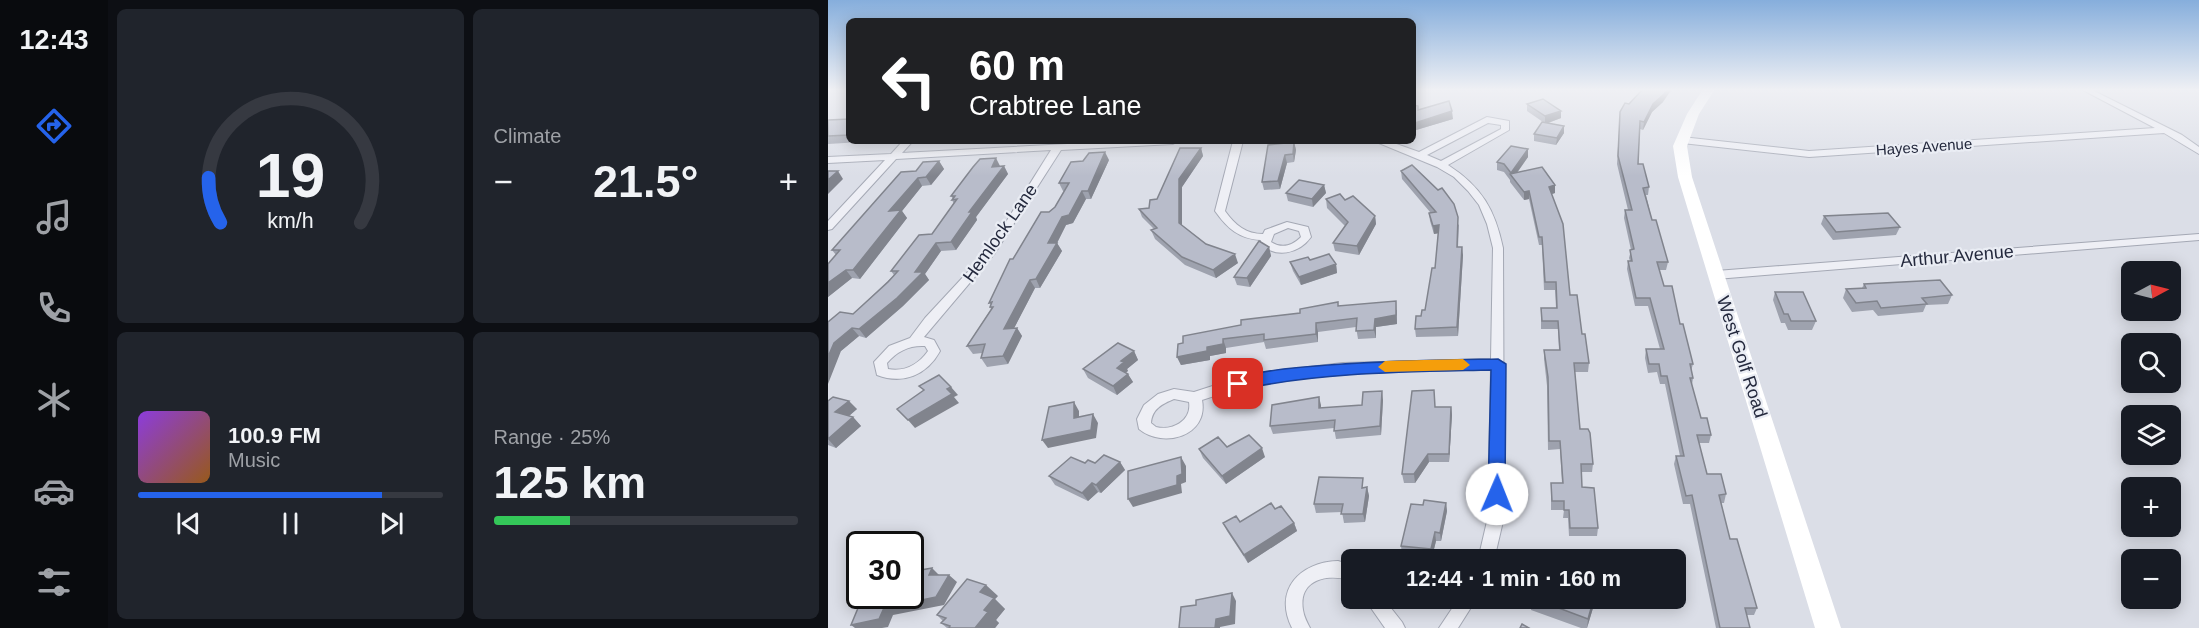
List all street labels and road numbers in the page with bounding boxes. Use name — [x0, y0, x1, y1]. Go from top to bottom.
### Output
street label: Hayes Avenue — [1875, 135, 1973, 158]
street label: Hemlock Lane — [959, 180, 1041, 286]
street label: Arthur Avenue — [1899, 241, 2015, 271]
street label: West Golf Road — [1713, 294, 1771, 420]

